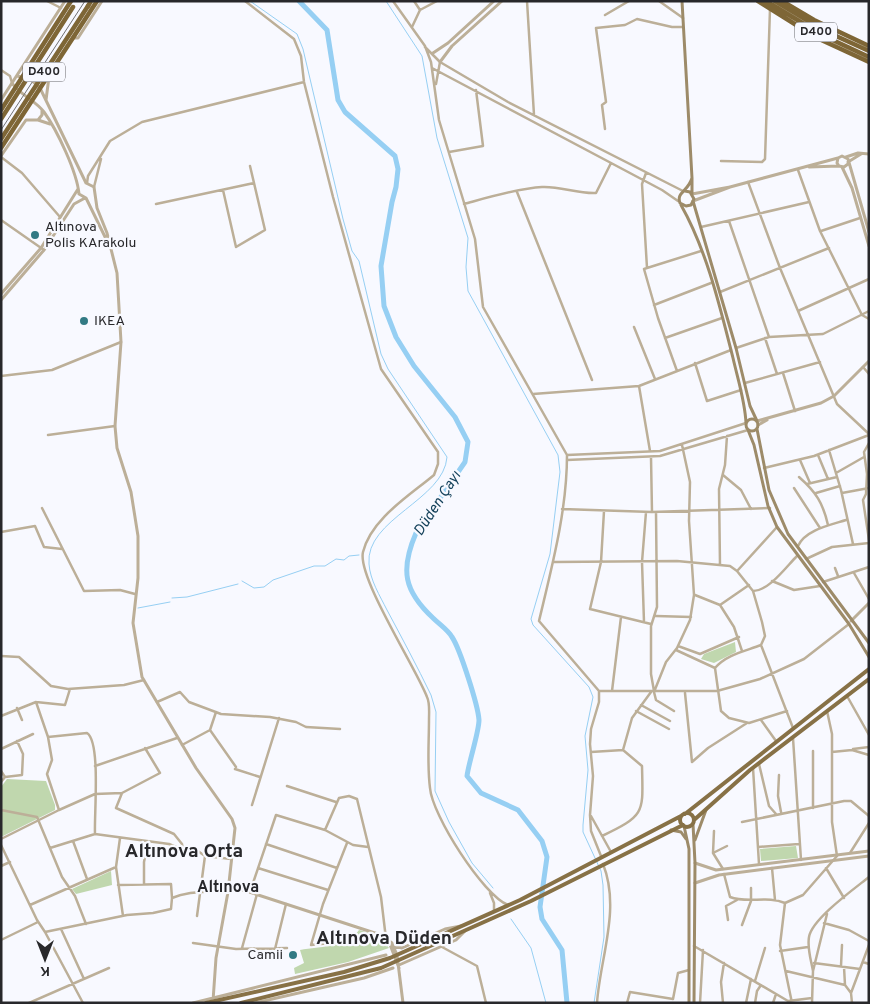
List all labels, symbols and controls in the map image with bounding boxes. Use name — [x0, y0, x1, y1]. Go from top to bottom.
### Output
road number: D400 — [795, 22, 837, 42]
road number: D400 — [23, 62, 65, 82]
place label: Altınova Polis KArakolu — [45, 219, 136, 252]
marker: Altınova Polis KArakolu — [29, 229, 41, 241]
place label: IKEA — [94, 313, 125, 330]
marker: IKEA — [78, 315, 90, 327]
water label: Düden Çayı — [410, 468, 466, 540]
district label: Altınova Orta — [125, 840, 243, 864]
district label: Altınova — [197, 878, 259, 898]
district label: Altınova Düden — [316, 927, 452, 951]
north arrow — [20, 934, 70, 984]
place label: Camii — [247, 947, 283, 964]
marker: Camii — [287, 949, 299, 961]
text: K — [40, 962, 50, 979]

